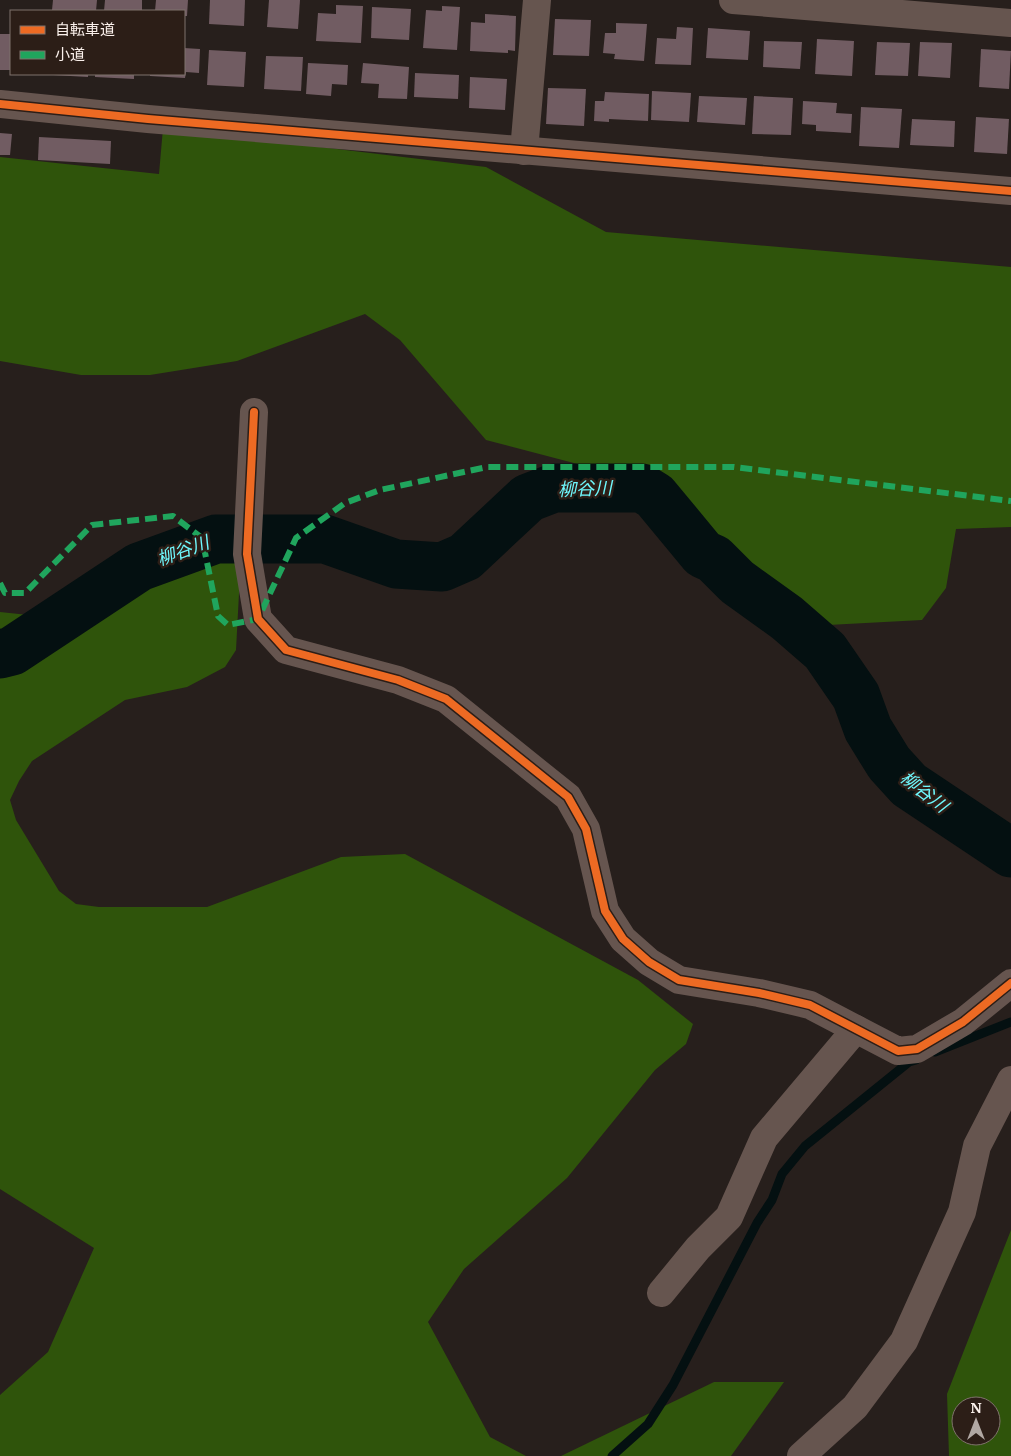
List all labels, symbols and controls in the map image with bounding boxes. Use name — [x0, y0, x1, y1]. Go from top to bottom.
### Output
legend — [10, 10, 185, 75]
text: 自転車道 — [55, 20, 115, 39]
text: 小道 — [55, 45, 85, 64]
water label: 柳谷川 — [558, 476, 614, 501]
water label: 柳谷川 — [154, 530, 214, 571]
water label: 柳谷川 — [896, 766, 954, 819]
north arrow — [951, 1396, 1001, 1446]
text: N — [970, 1399, 982, 1417]

